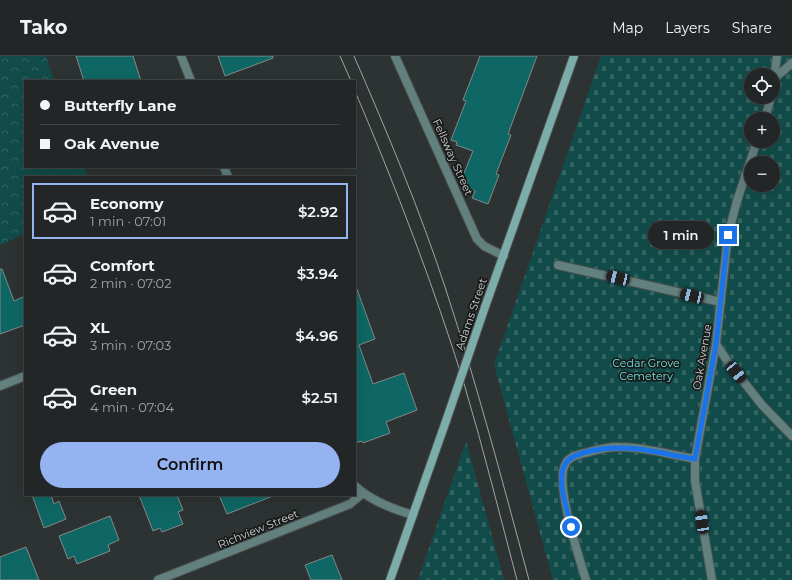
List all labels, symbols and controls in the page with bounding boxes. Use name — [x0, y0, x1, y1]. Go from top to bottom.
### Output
text: Tako — [20, 16, 67, 39]
text: Map — [612, 19, 643, 37]
text: Layers — [665, 19, 710, 37]
text: Share — [732, 19, 772, 37]
map controls — [744, 68, 780, 192]
button: locate — [744, 68, 780, 104]
text: Butterfly Lane — [64, 96, 176, 115]
button: + — [744, 112, 780, 148]
street label: Fellsway Street — [430, 117, 476, 198]
text: Oak Avenue — [64, 134, 159, 153]
button: − — [744, 156, 780, 192]
icon: car — [42, 193, 78, 229]
text: Economy — [90, 194, 163, 213]
text: $2.92 — [298, 202, 338, 221]
text: 1 min · 07:01 — [90, 213, 166, 229]
callout: 1 min — [648, 221, 714, 249]
route end — [719, 226, 737, 244]
text: 1 min — [664, 227, 698, 243]
icon: car — [42, 255, 78, 291]
text: Comfort — [90, 256, 155, 275]
text: $3.94 — [297, 264, 338, 283]
car — [605, 269, 631, 287]
text: 2 min · 07:02 — [90, 275, 172, 291]
street label: Adams Street — [452, 276, 490, 352]
car — [679, 287, 705, 305]
icon: car — [42, 317, 78, 353]
text: XL — [90, 318, 109, 337]
street label: Oak Avenue — [689, 323, 715, 391]
text: $4.96 — [295, 326, 338, 345]
text: 3 min · 07:03 — [90, 337, 171, 353]
park label: Cedar Grove Cemetery — [612, 356, 680, 383]
car — [724, 359, 748, 385]
icon: car — [42, 379, 78, 415]
text: Green — [90, 380, 137, 399]
text: $2.51 — [302, 388, 338, 407]
text: 4 min · 07:04 — [90, 399, 174, 415]
button: Confirm — [40, 442, 340, 488]
street label: Richview Street — [216, 506, 301, 552]
car — [694, 509, 710, 535]
route start — [562, 518, 580, 536]

